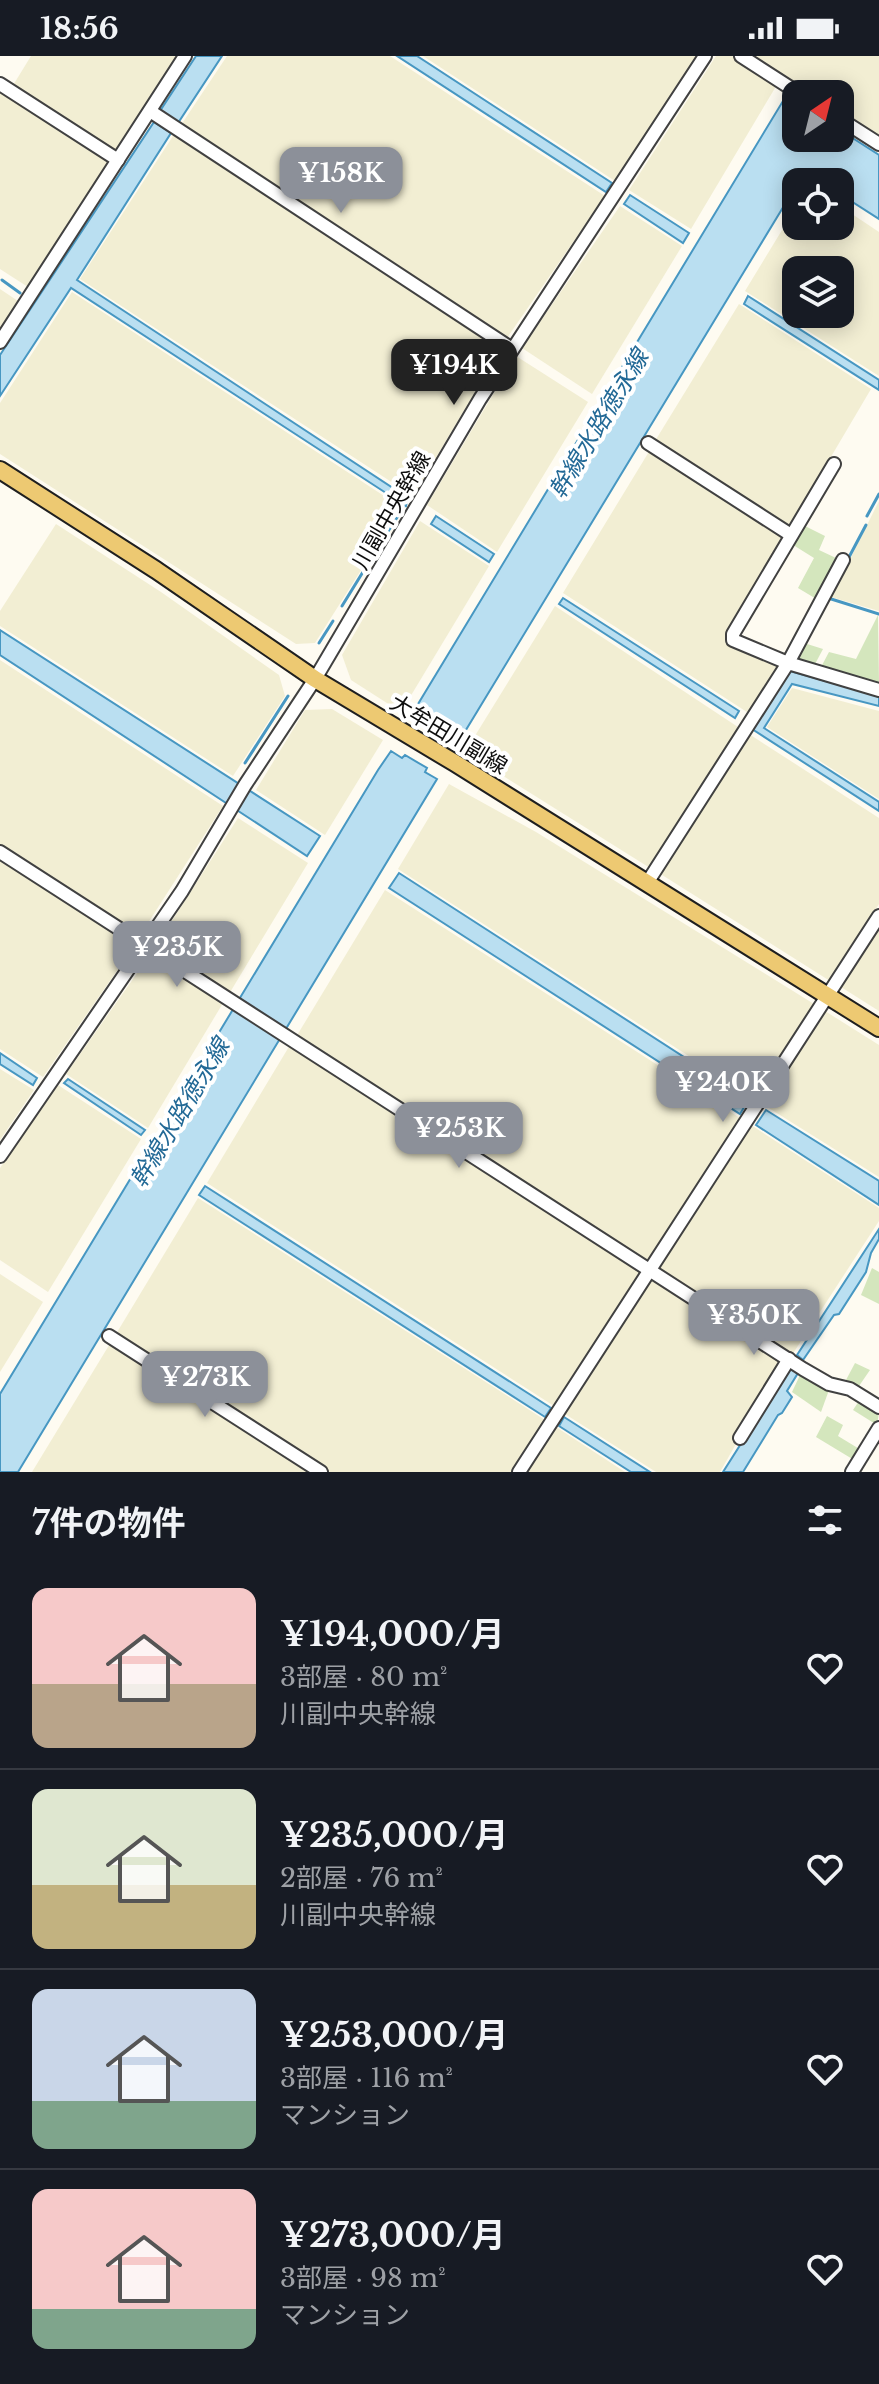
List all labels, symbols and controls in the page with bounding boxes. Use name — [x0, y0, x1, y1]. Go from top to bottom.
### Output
text: 18:56 — [40, 10, 119, 47]
north arrow — [782, 80, 854, 152]
map controls — [782, 80, 854, 328]
pin: ¥158K — [285, 147, 397, 215]
text: ¥158K — [298, 157, 384, 189]
button: locate — [782, 168, 854, 240]
button: layers — [782, 256, 854, 328]
pin: ¥194K — [398, 339, 510, 407]
water label: 幹線水路徳永線 — [543, 342, 656, 503]
text: ¥194K — [409, 349, 499, 381]
street label: 川副中央幹線 — [347, 446, 436, 574]
street label: 大牟田川副線 — [385, 689, 512, 780]
pin: ¥235K — [121, 921, 233, 989]
text: ¥235K — [131, 931, 223, 963]
water label: 幹線水路徳永線 — [124, 1031, 237, 1192]
pin: ¥240K — [667, 1056, 779, 1124]
text: ¥240K — [674, 1066, 772, 1098]
pin: ¥253K — [403, 1102, 515, 1170]
text: ¥253K — [413, 1112, 505, 1144]
pin: ¥350K — [698, 1289, 810, 1357]
text: ¥350K — [706, 1299, 802, 1331]
pin: ¥273K — [149, 1351, 261, 1419]
text: ¥273K — [160, 1361, 250, 1393]
icon: filters — [803, 1498, 847, 1542]
text: 7件の物件 — [32, 1502, 186, 1544]
text: ¥194,000/月 — [280, 1613, 505, 1655]
icon: home — [96, 1620, 192, 1716]
icon: heart — [803, 1646, 847, 1690]
text: 3部屋 · 80 m² — [280, 1661, 447, 1693]
text: 川副中央幹線 — [280, 1698, 436, 1730]
text: ¥235,000/月 — [280, 1814, 508, 1856]
icon: home — [96, 1821, 192, 1917]
icon: heart — [803, 1847, 847, 1891]
text: 2部屋 · 76 m² — [280, 1862, 443, 1894]
text: 川副中央幹線 — [280, 1899, 436, 1931]
text: ¥253,000/月 — [280, 2014, 508, 2056]
icon: home — [96, 2021, 192, 2117]
icon: heart — [803, 2047, 847, 2091]
text: 3部屋 · 116 m² — [280, 2062, 453, 2094]
text: マンション — [280, 2099, 410, 2131]
text: ¥273,000/月 — [280, 2214, 506, 2256]
icon: home — [96, 2221, 192, 2317]
icon: heart — [803, 2247, 847, 2291]
text: 3部屋 · 98 m² — [280, 2262, 446, 2294]
text: マンション — [280, 2299, 410, 2331]

